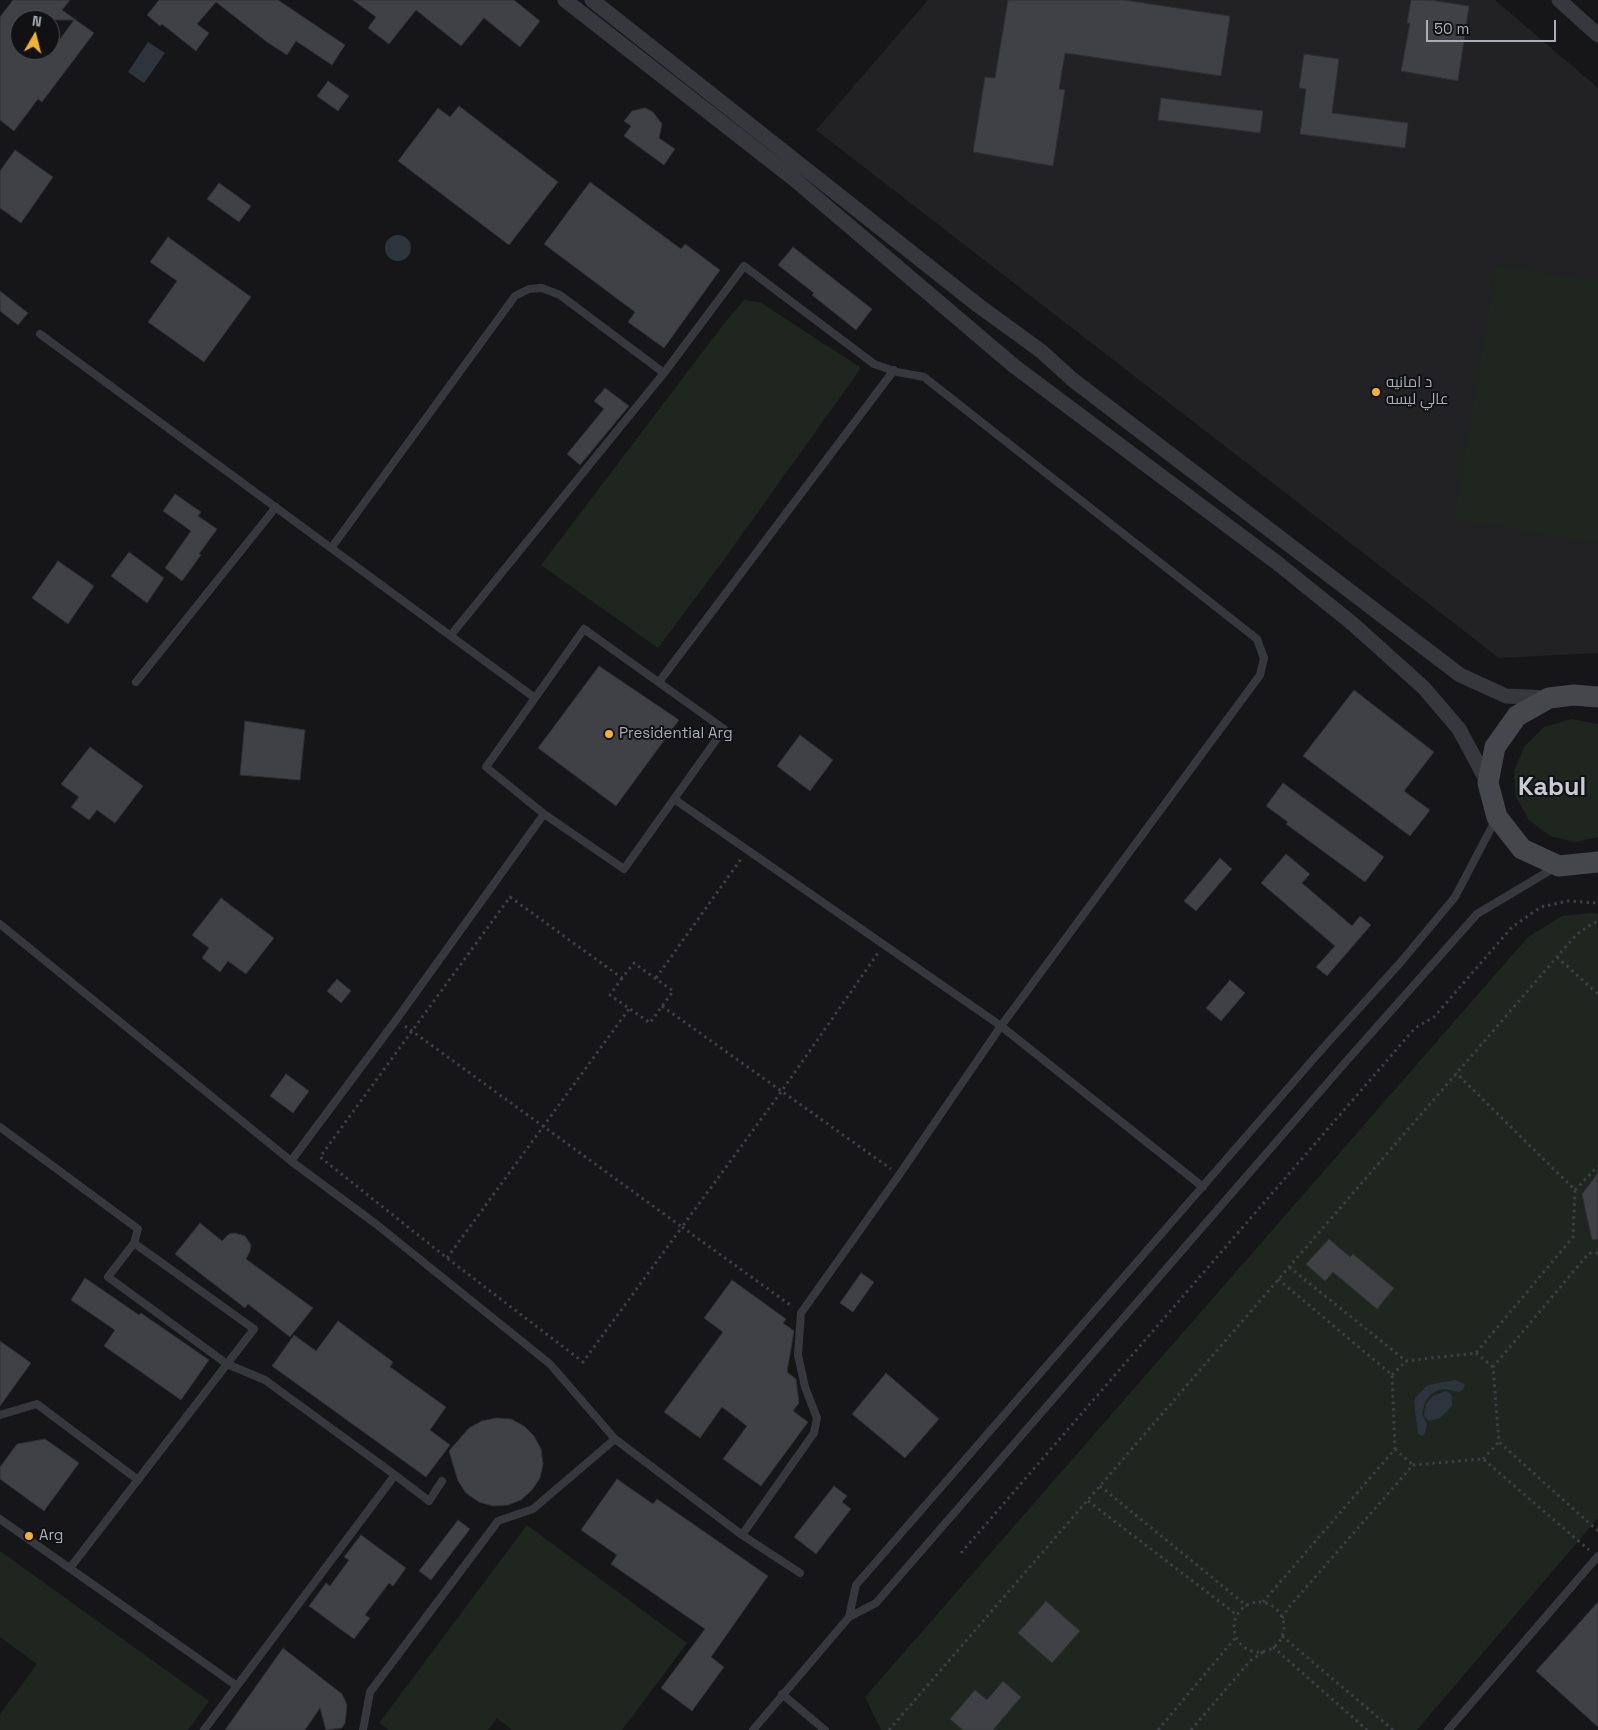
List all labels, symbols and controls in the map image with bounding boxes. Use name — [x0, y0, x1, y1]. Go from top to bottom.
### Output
north arrow — [10, 10, 60, 60]
scale bar — [1428, 10, 1558, 42]
text: N — [31, 12, 43, 31]
text: 50 m — [1434, 19, 1469, 38]
place label: د امانیه عالي لیسه — [1386, 374, 1449, 409]
marker: د امانیه عالي لیسه — [1370, 386, 1382, 398]
place label: Presidential Arg — [619, 725, 733, 743]
marker: Presidential Arg — [603, 728, 615, 740]
district label: Kabul — [1518, 773, 1586, 803]
place label: Arg — [39, 1527, 63, 1545]
marker: Arg — [23, 1530, 35, 1542]

